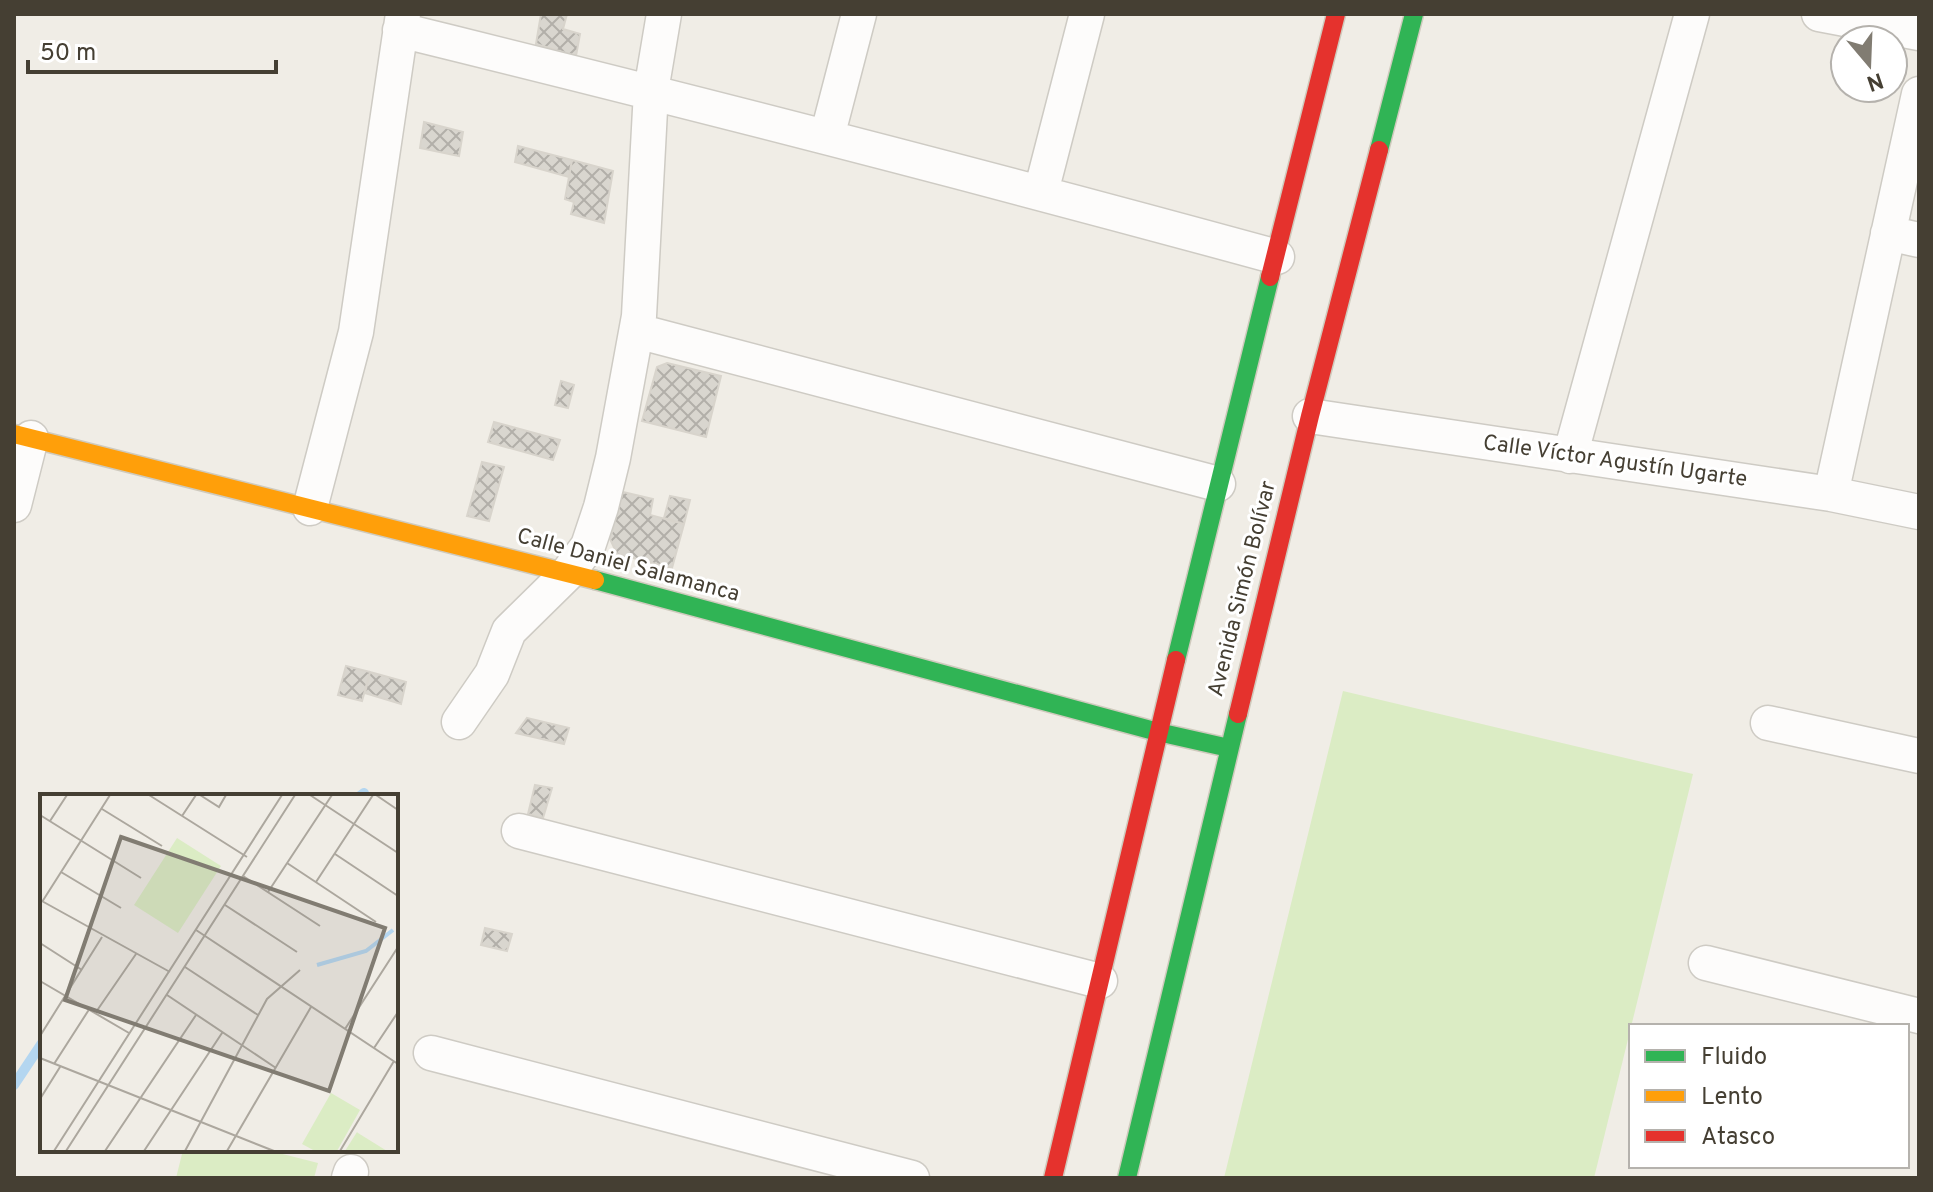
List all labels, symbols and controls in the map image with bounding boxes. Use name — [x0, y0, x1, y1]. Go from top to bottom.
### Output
scale bar — [28, 24, 276, 74]
north arrow — [1829, 24, 1909, 104]
text: 50 m — [40, 39, 96, 69]
text: N — [1863, 65, 1887, 96]
street label: Calle Víctor Agustín Ugarte — [1481, 430, 1749, 494]
street label: Avenida Simón Bolívar — [1203, 478, 1283, 700]
street label: Calle Daniel Salamanca — [514, 523, 742, 609]
inset map — [40, 794, 398, 1152]
legend — [1629, 1024, 1909, 1168]
text: Fluido — [1701, 1043, 1767, 1073]
text: Lento — [1701, 1083, 1763, 1113]
text: Atasco — [1701, 1123, 1775, 1153]

